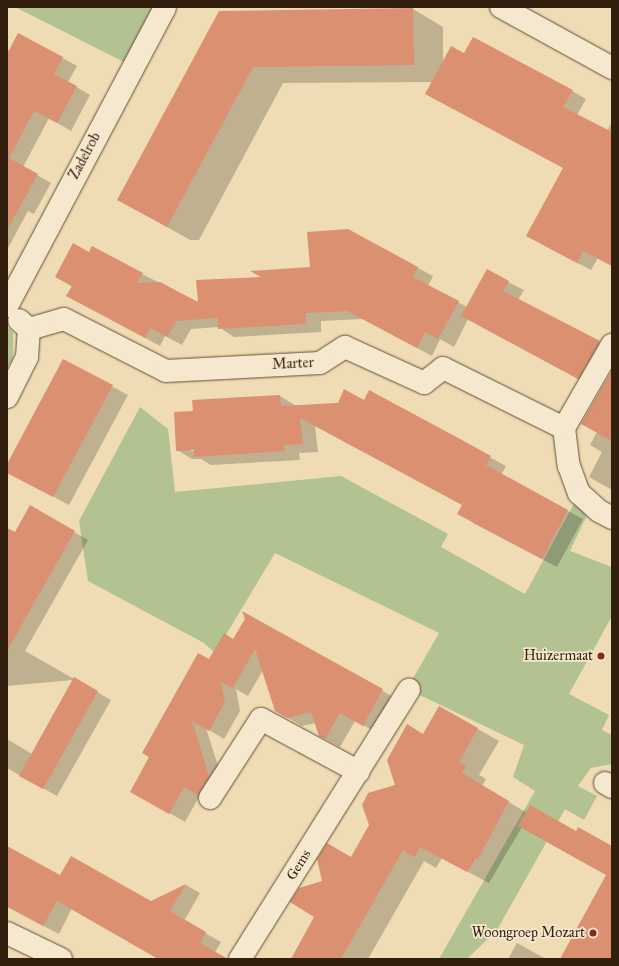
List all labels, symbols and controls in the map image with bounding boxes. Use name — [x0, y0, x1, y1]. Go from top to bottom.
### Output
street label: Zadelrob — [66, 130, 104, 182]
street label: Marter — [272, 355, 314, 373]
place label: Huizermaat — [524, 648, 593, 664]
marker: Huizermaat — [596, 651, 606, 661]
street label: Gems — [283, 847, 315, 883]
place label: Woongroep Mozart — [472, 925, 585, 941]
marker: Woongroep Mozart — [588, 928, 598, 938]

